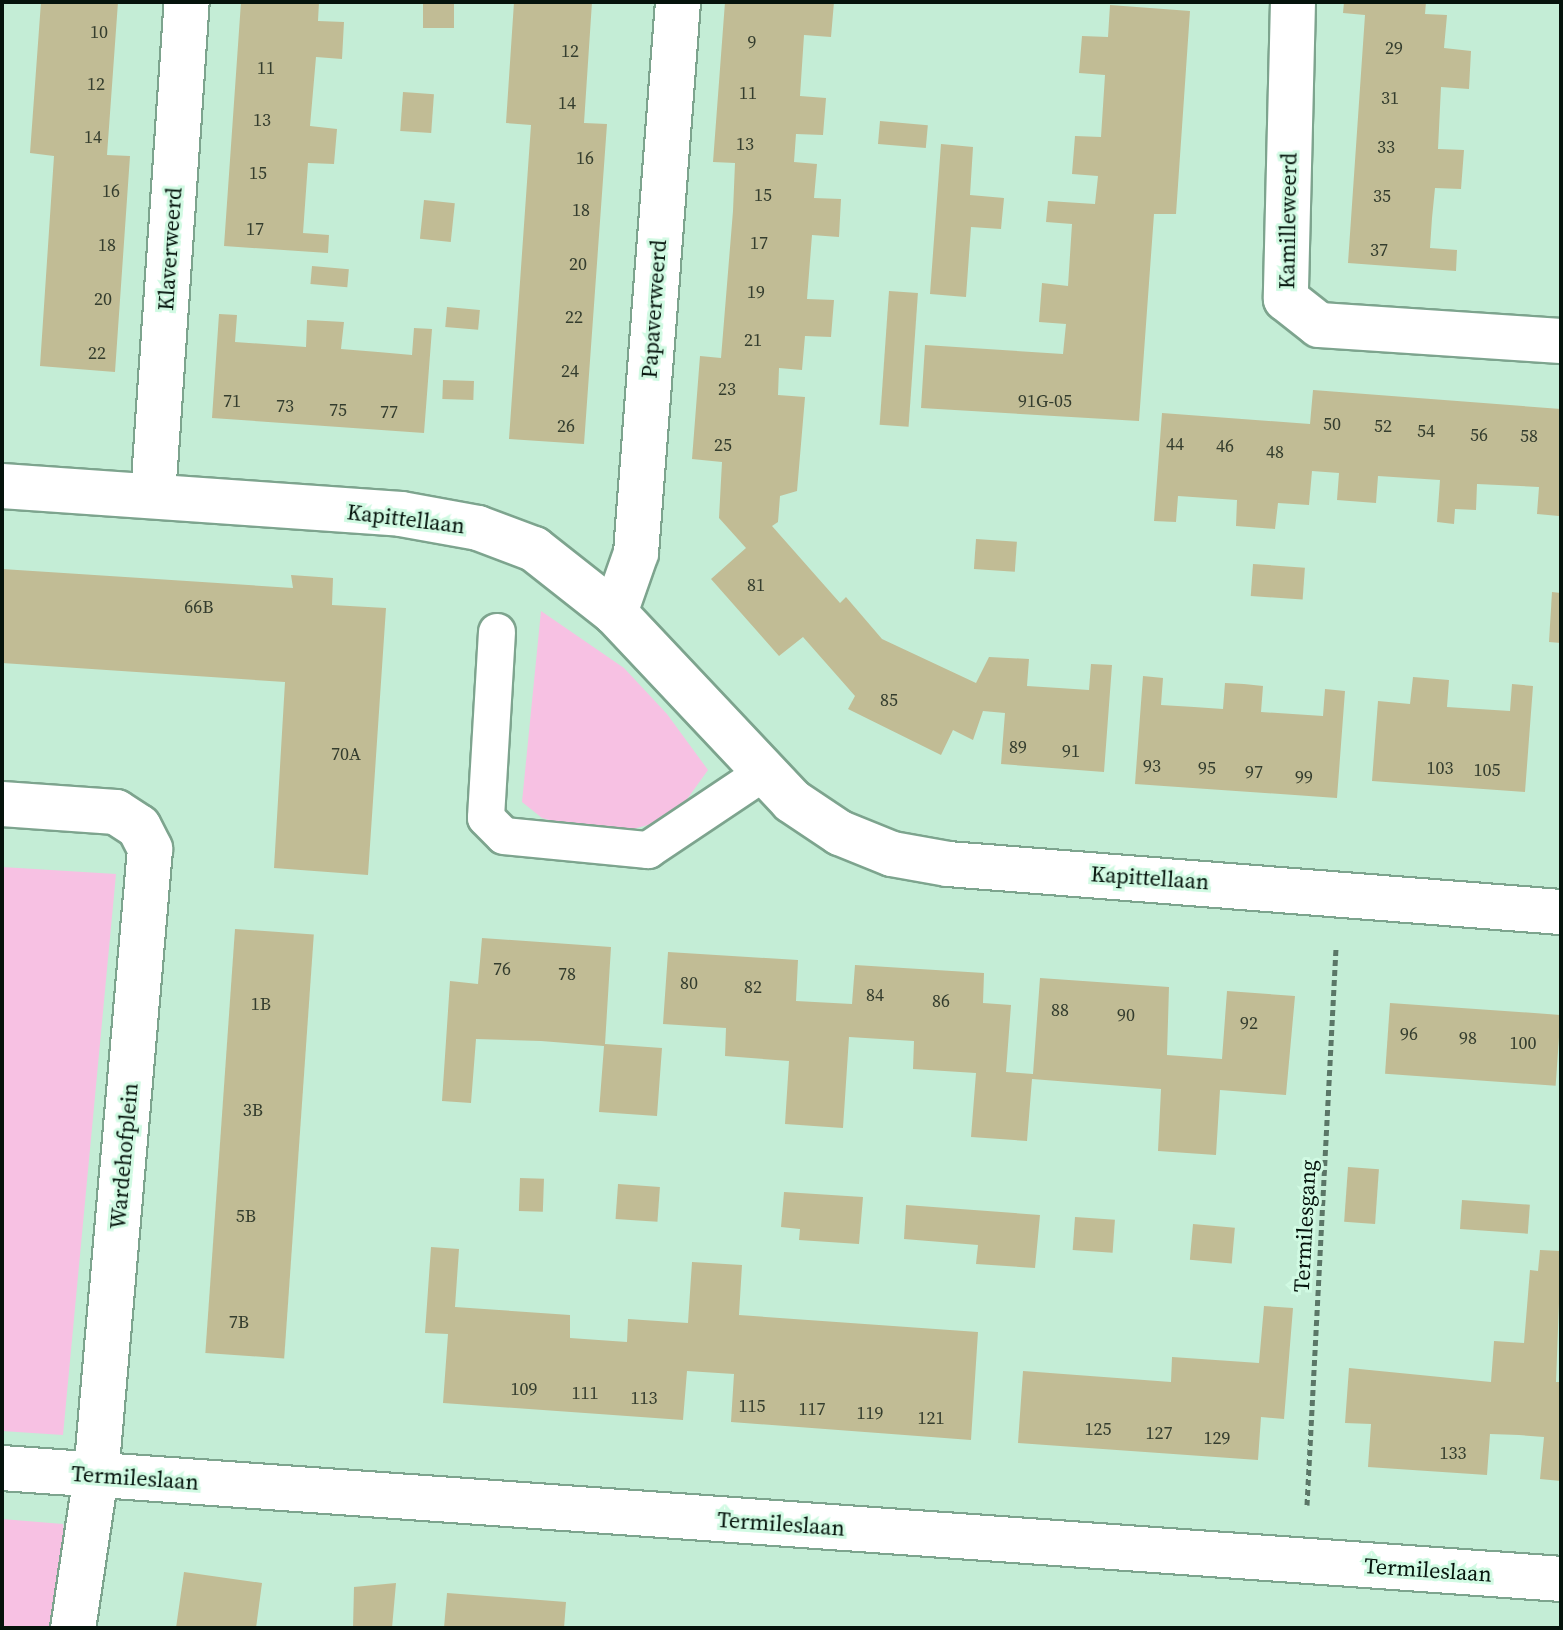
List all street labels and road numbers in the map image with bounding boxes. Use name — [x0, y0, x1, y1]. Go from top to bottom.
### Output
street label: Kamilleweerd — [1274, 153, 1302, 289]
street label: Klaverweerd — [153, 186, 187, 312]
street label: Papaverweerd — [636, 239, 672, 379]
street label: Kapittellaan — [346, 499, 466, 539]
street label: Kapittellaan — [1090, 861, 1210, 895]
street label: Wardehofplein — [104, 1082, 144, 1230]
street label: Termilesgang — [1288, 1159, 1322, 1293]
street label: Termileslaan — [70, 1460, 200, 1496]
street label: Termileslaan — [716, 1506, 846, 1542]
street label: Termileslaan — [1363, 1552, 1493, 1588]

